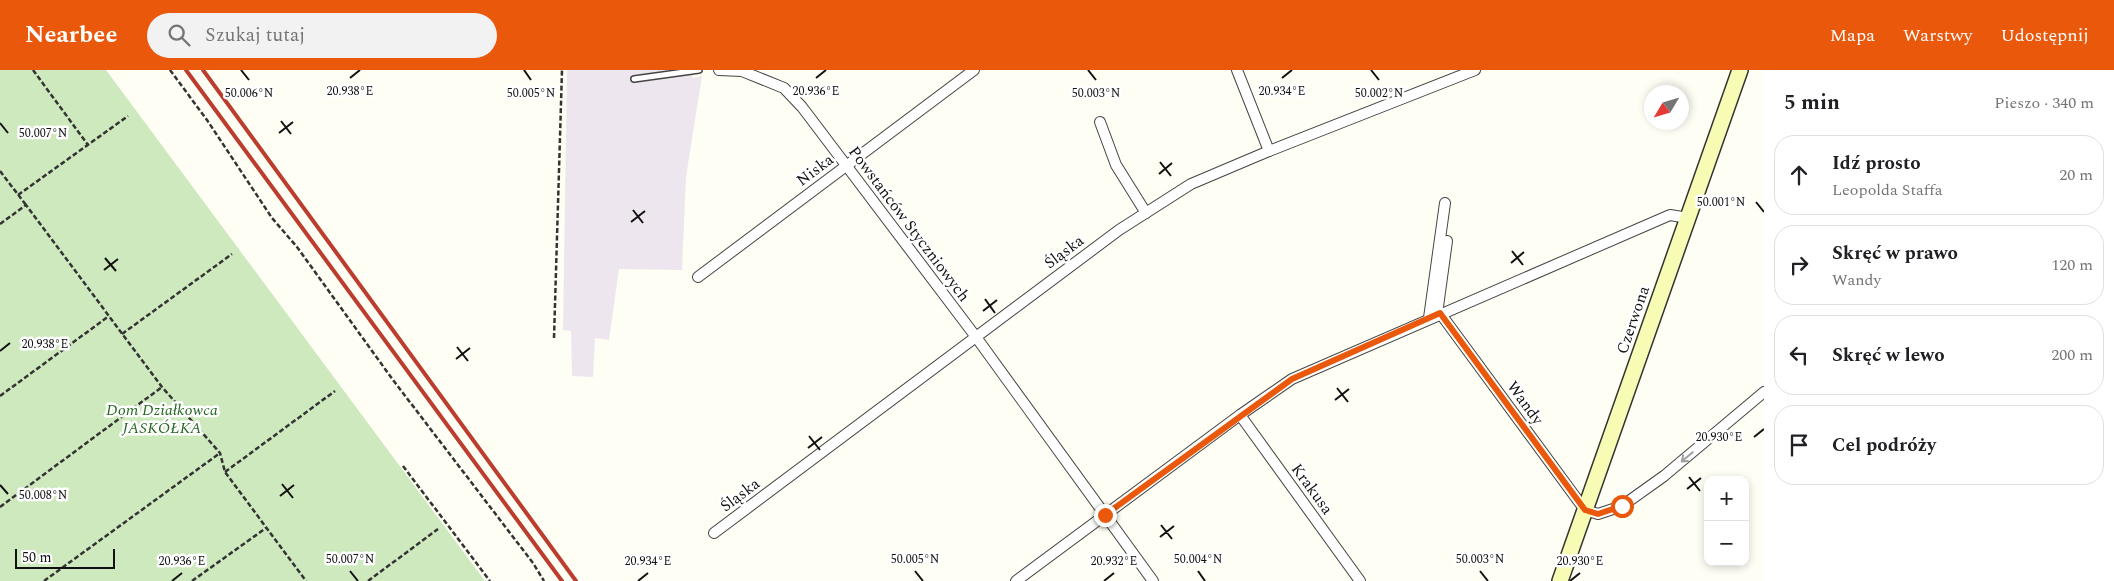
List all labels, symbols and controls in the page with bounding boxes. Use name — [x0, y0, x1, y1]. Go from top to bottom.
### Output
search box — [147, 13, 497, 58]
text: Nearbee — [25, 17, 117, 53]
icon: search — [165, 21, 193, 49]
text: Szukaj tutaj — [205, 21, 305, 50]
text: Mapa — [1830, 22, 1875, 49]
text: Warstwy — [1903, 22, 1972, 49]
text: Udostępnij — [2000, 22, 2089, 49]
text: 20.938°E — [327, 82, 373, 101]
text: 20.936°E — [793, 82, 839, 101]
text: 20.934°E — [1259, 82, 1305, 101]
text: 50.006°N — [225, 84, 273, 103]
text: 50.005°N — [507, 84, 555, 103]
text: 50.003°N — [1072, 84, 1120, 103]
text: 50.002°N — [1355, 84, 1403, 103]
north arrow — [1644, 85, 1689, 130]
text: 5 min — [1784, 87, 1840, 119]
text: Pieszo · 340 m — [1994, 91, 2094, 115]
text: 50.007°N — [19, 124, 67, 143]
street label: Powstańców Styczniowych — [842, 141, 976, 307]
street label: Niska — [791, 148, 839, 192]
text: Idź prosto — [1832, 149, 1921, 178]
icon: ahead — [1785, 161, 1813, 189]
text: 20 m — [2059, 163, 2093, 187]
text: Leopolda Staffa — [1832, 178, 1943, 202]
text: 50.001°N — [1697, 193, 1745, 212]
street label: Śląska — [1039, 229, 1089, 275]
text: Skręć w prawo — [1832, 239, 1958, 268]
icon: right — [1785, 251, 1813, 279]
text: 120 m — [2051, 253, 2093, 277]
text: Wandy — [1832, 268, 1881, 292]
street label: Czerwona — [1610, 283, 1656, 357]
text: 20.938°E — [22, 335, 68, 354]
icon: left — [1785, 341, 1813, 369]
text: Skręć w lewo — [1832, 341, 1945, 370]
text: 200 m — [2051, 343, 2093, 367]
street label: Wandy — [1501, 376, 1550, 431]
park label: Dom Działkowca JASKÓŁKA — [106, 398, 218, 440]
text: 20.930°E — [1696, 428, 1742, 447]
icon: arrive — [1785, 431, 1813, 459]
text: Cel podróży — [1832, 431, 1936, 460]
one-way arrow — [1680, 452, 1693, 463]
street label: Krakusa — [1285, 458, 1339, 520]
street label: Śląska — [715, 472, 765, 518]
map controls — [1704, 476, 1749, 566]
button: + — [1704, 476, 1749, 521]
text: 50.008°N — [19, 486, 67, 505]
route start — [1611, 495, 1634, 518]
route end — [1094, 504, 1117, 527]
button: − — [1704, 521, 1749, 566]
scale bar — [15, 546, 115, 569]
text: 50 m — [22, 547, 52, 568]
text: 50.007°N — [326, 550, 374, 569]
text: 50.005°N — [891, 550, 939, 569]
text: 50.004°N — [1174, 550, 1222, 569]
text: 50.003°N — [1456, 550, 1504, 569]
text: 20.936°E — [159, 552, 205, 571]
text: 20.934°E — [625, 552, 671, 571]
text: 20.932°E — [1091, 552, 1137, 571]
text: 20.930°E — [1557, 552, 1603, 571]

